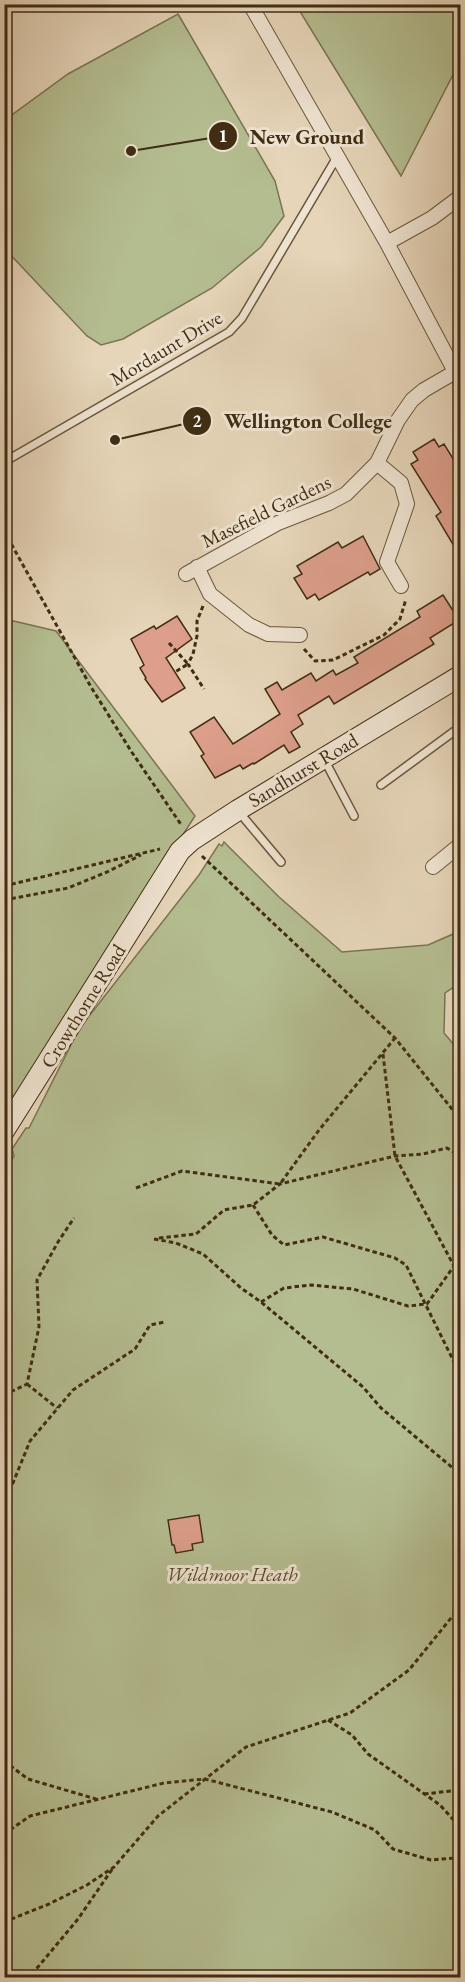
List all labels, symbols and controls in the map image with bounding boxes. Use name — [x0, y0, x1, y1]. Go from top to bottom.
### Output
callout: New Ground — [208, 117, 376, 156]
text: New Ground — [250, 123, 365, 150]
text: 1 — [218, 124, 228, 147]
street label: Mordaunt Drive — [105, 304, 227, 392]
callout: Wellington College — [182, 401, 404, 440]
text: Wellington College — [224, 407, 392, 434]
text: 2 — [192, 409, 202, 432]
street label: Masefield Gardens — [197, 468, 335, 554]
street label: Sandhurst Road — [243, 726, 364, 813]
street label: Crowthorne Road — [34, 938, 132, 1073]
park label: Wildmoor Heath — [166, 1561, 298, 1587]

